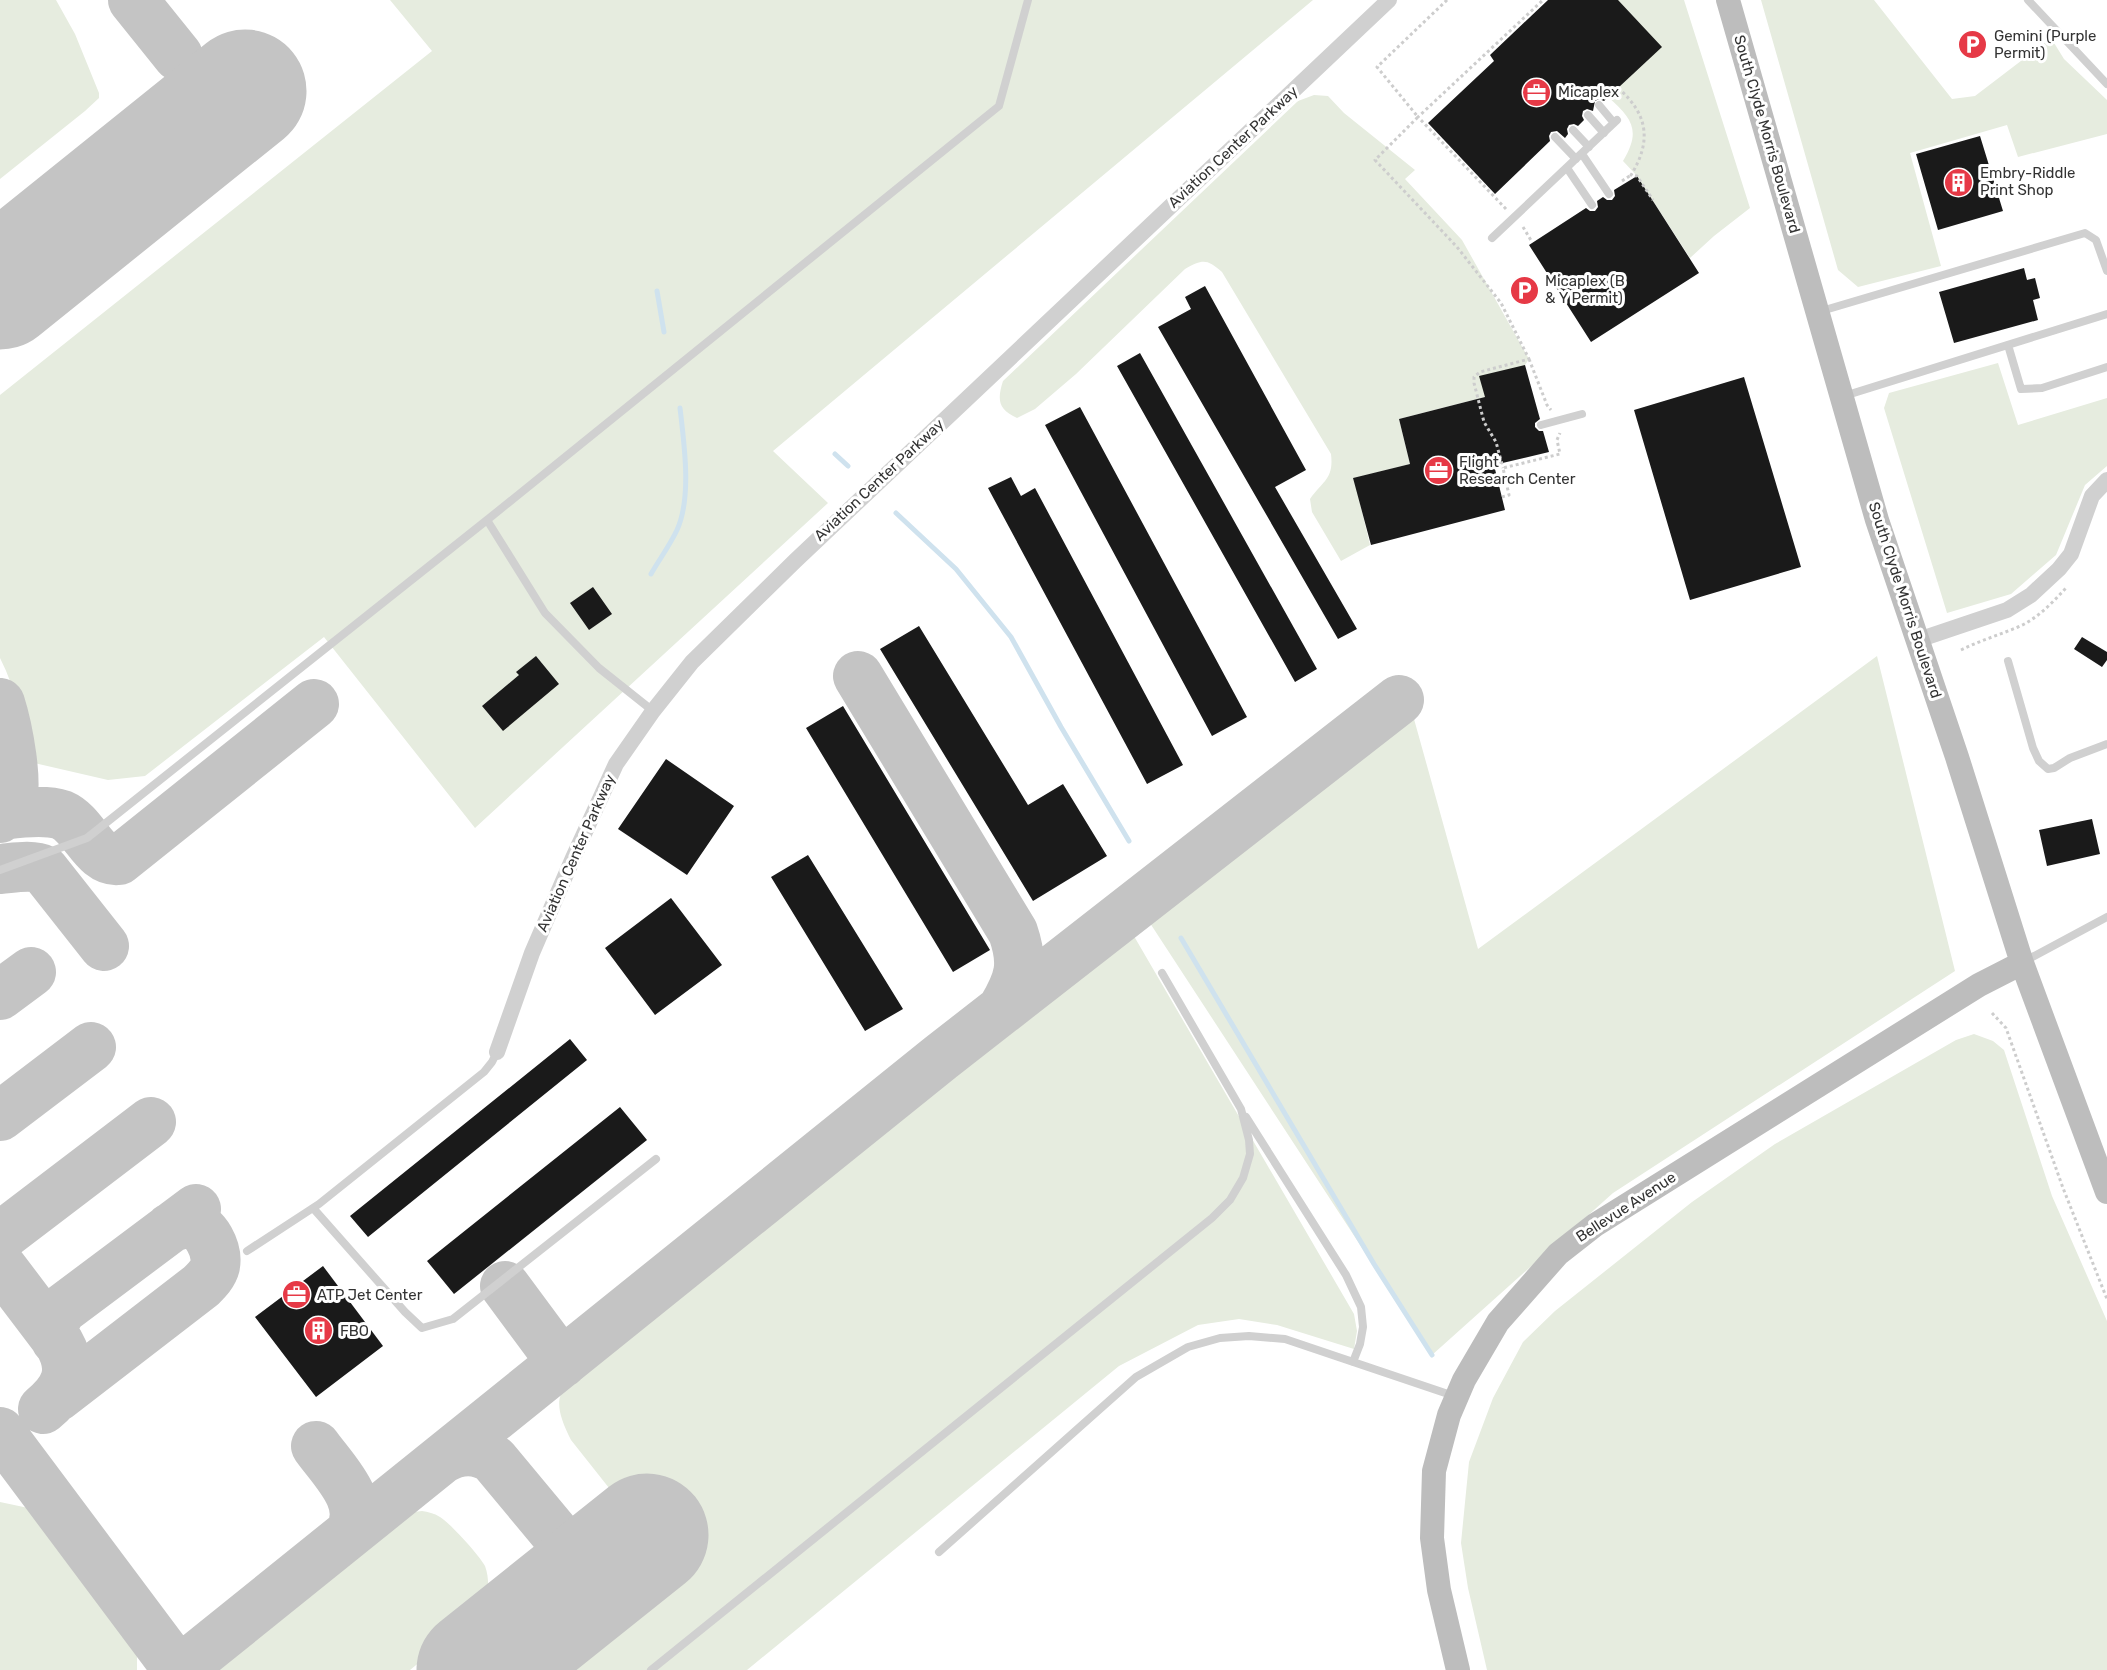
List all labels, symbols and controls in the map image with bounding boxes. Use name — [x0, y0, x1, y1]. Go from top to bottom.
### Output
place label: Gemini (Purple Permit) — [1994, 27, 2096, 62]
parking icon: Gemini (Purple Permit) — [1957, 29, 1989, 61]
street label: South Clyde Morris Boulevard — [1730, 33, 1804, 235]
office icon: Micaplex — [1521, 76, 1553, 108]
street label: Aviation Center Parkway — [1164, 82, 1302, 212]
place label: Micaplex — [1558, 83, 1619, 101]
place label: Embry-Riddle Print Shop — [1980, 164, 2076, 199]
building icon: Embry-Riddle Print Shop — [1943, 166, 1975, 198]
place label: Micaplex (B & Y Permit) — [1545, 272, 1625, 307]
parking icon: Micaplex (B & Y Permit) — [1508, 274, 1540, 306]
street label: Aviation Center Parkway — [810, 415, 948, 545]
place label: Flight Research Center — [1459, 453, 1576, 488]
office icon: Flight Research Center — [1422, 455, 1454, 487]
street label: South Clyde Morris Boulevard — [1865, 500, 1945, 700]
street label: Aviation Center Parkway — [533, 771, 619, 935]
street label: Bellevue Avenue — [1573, 1168, 1679, 1246]
office icon: ATP Jet Center — [280, 1279, 312, 1311]
place label: ATP Jet Center — [317, 1286, 423, 1304]
building icon: FBO — [303, 1315, 335, 1347]
place label: FBO — [340, 1322, 369, 1340]

